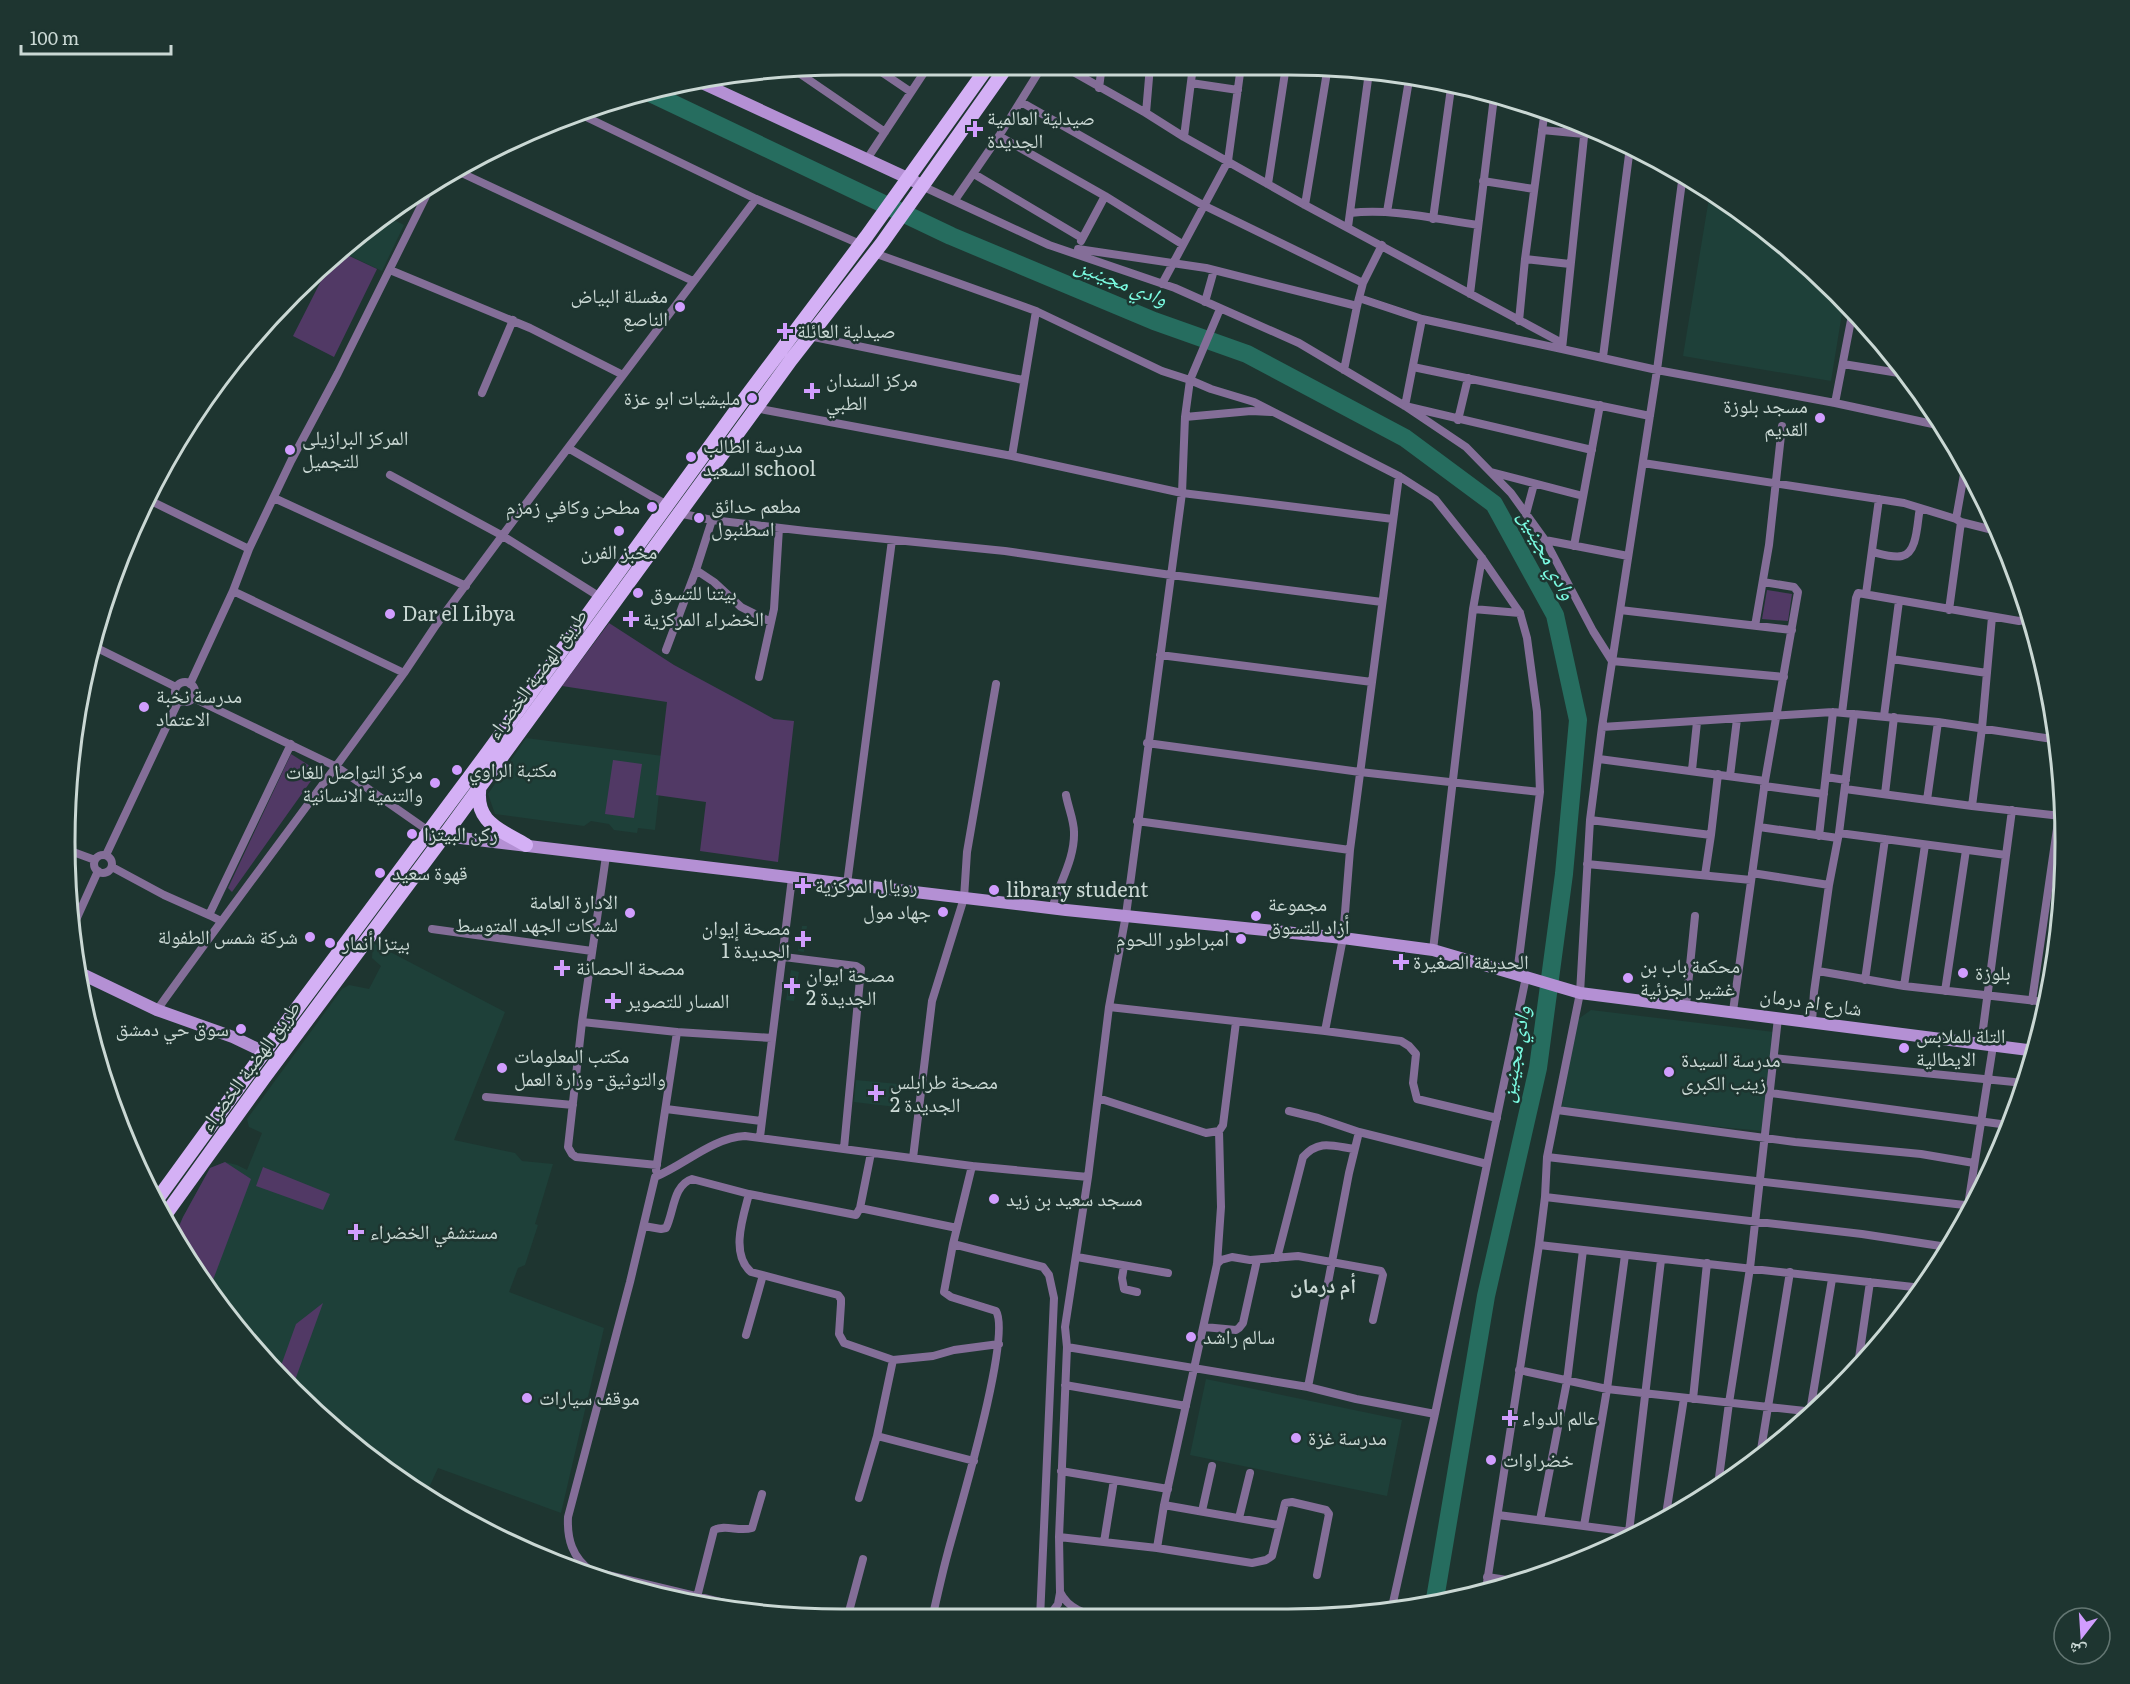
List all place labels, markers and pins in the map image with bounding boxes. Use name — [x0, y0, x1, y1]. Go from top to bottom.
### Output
place label: صيدلية العالمية الجديدة — [987, 101, 1095, 154]
marker: صيدلية العالمية الجديدة — [968, 122, 982, 136]
place label: مغسلة البياض الناصع — [570, 279, 668, 332]
marker: مغسلة البياض الناصع — [673, 300, 687, 314]
place label: صيدلية العائلة — [797, 314, 896, 344]
marker: صيدلية العائلة — [778, 324, 792, 338]
place label: مركز السندان الطبي — [826, 363, 918, 419]
place label: مليشيات ابو عزة — [624, 381, 740, 411]
marker: مركز السندان الطبي — [803, 382, 821, 400]
place label: مسجد بلوزة القديم — [1723, 389, 1808, 443]
marker: مليشيات ابو عزة — [745, 391, 759, 405]
marker: مسجد بلوزة القديم — [1813, 411, 1827, 425]
place label: المركز البرازيلى للتجميل — [302, 421, 409, 474]
place label: مدرسة الطالب السعيد school — [703, 429, 816, 482]
marker: المركز البرازيلى للتجميل — [283, 443, 297, 457]
marker: مدرسة الطالب السعيد school — [684, 450, 698, 464]
place label: مطعم حدائق اسطنبول — [711, 489, 801, 542]
place label: مطحن وكافي زمزم — [506, 490, 640, 523]
marker: مطحن وكافي زمزم — [645, 500, 659, 514]
marker: مطعم حدائق اسطنبول — [692, 511, 706, 525]
marker: مخبز الفرن — [612, 524, 626, 538]
place label: مخبز الفرن — [581, 535, 657, 565]
place label: بيتنا للتسوق — [650, 576, 737, 606]
marker: بيتنا للتسوق — [631, 586, 645, 600]
place label: Dar el Libya — [402, 597, 515, 627]
place label: الخضراء المركزية — [643, 602, 764, 632]
marker: Dar el Libya — [383, 607, 397, 621]
marker: الخضراء المركزية — [624, 612, 638, 626]
place label: مدرسة نخبة الاعتماد — [156, 679, 242, 732]
marker: مدرسة نخبة الاعتماد — [137, 700, 151, 714]
place label: مكتبة الراوي — [469, 753, 557, 786]
place label: مركز التواصل للغات والتنمية الانسانية — [286, 755, 423, 808]
marker: مكتبة الراوي — [450, 763, 464, 777]
marker: مركز التواصل للغات والتنمية الانسانية — [428, 776, 442, 790]
place label: ركن البيتزا — [424, 817, 498, 847]
marker: ركن البيتزا — [405, 827, 419, 841]
place label: قهوة سعيد — [392, 856, 468, 886]
marker: قهوة سعيد — [373, 866, 387, 880]
place label: رويال المركزية — [815, 869, 918, 899]
place label: library student — [1006, 873, 1148, 903]
marker: رويال المركزية — [796, 879, 810, 893]
marker: library student — [987, 883, 1001, 897]
place label: الادارة العامة لشبكات الجهد المتوسط — [455, 885, 618, 938]
place label: مجموعة أزاد للتسوق — [1268, 887, 1349, 940]
place label: جهاد مول — [863, 895, 931, 925]
marker: جهاد مول — [936, 905, 950, 919]
marker: الادارة العامة لشبكات الجهد المتوسط — [623, 906, 637, 920]
marker: مجموعة أزاد للتسوق — [1249, 909, 1263, 923]
place label: مصحة إيوان الجديدة 1 — [702, 911, 790, 964]
place label: شركة شمس الطفولة — [158, 920, 298, 950]
place label: امبراطور اللحوم — [1116, 922, 1229, 953]
place label: بيتزا أنمار — [341, 926, 410, 956]
marker: شركة شمس الطفولة — [303, 930, 317, 944]
marker: مصحة إيوان الجديدة 1 — [794, 930, 812, 948]
marker: امبراطور اللحوم — [1234, 932, 1248, 946]
marker: بيتزا أنمار — [323, 936, 337, 950]
place label: الحديقة الصغيرة — [1413, 945, 1529, 975]
place label: محكمة باب بن غشير الجزئية — [1640, 949, 1740, 1002]
place label: مصحة الحصانة — [576, 951, 685, 981]
marker: الحديقة الصغيرة — [1394, 955, 1408, 969]
place label: بلوزة — [1975, 956, 2011, 986]
place label: مصحة ايوان الجديدة 2 — [806, 958, 895, 1011]
marker: مصحة الحصانة — [553, 959, 571, 977]
marker: بلوزة — [1956, 966, 1970, 980]
marker: محكمة باب بن غشير الجزئية — [1621, 971, 1635, 985]
marker: مصحة ايوان الجديدة 2 — [783, 977, 801, 995]
place label: المسار للتصوير — [625, 984, 730, 1014]
marker: المسار للتصوير — [604, 992, 622, 1010]
place label: سوق حي دمشق — [116, 1012, 229, 1045]
place label: التلة للملابس الايطالية — [1916, 1019, 2006, 1072]
marker: سوق حي دمشق — [234, 1022, 248, 1036]
place label: مكتب المعلومات والتوثيق- وزارة العمل — [514, 1039, 666, 1092]
marker: التلة للملابس الايطالية — [1897, 1041, 1911, 1055]
place label: مدرسة السيدة زينب الكبرى — [1681, 1043, 1781, 1096]
marker: مكتب المعلومات والتوثيق- وزارة العمل — [495, 1061, 509, 1075]
place label: مصحة طرابلس الجديدة 2 — [890, 1065, 998, 1118]
marker: مدرسة السيدة زينب الكبرى — [1662, 1065, 1676, 1079]
marker: مصحة طرابلس الجديدة 2 — [867, 1084, 885, 1102]
place label: مسجد سعيد بن زيد — [1006, 1182, 1143, 1212]
marker: مسجد سعيد بن زيد — [987, 1192, 1001, 1206]
place label: مستشفي الخضراء — [370, 1215, 498, 1248]
marker: مستشفي الخضراء — [347, 1223, 365, 1241]
place label: سالم راشد — [1203, 1320, 1275, 1351]
marker: سالم راشد — [1184, 1330, 1198, 1344]
place label: موقف سيارات — [539, 1381, 640, 1411]
marker: موقف سيارات — [520, 1391, 534, 1405]
place label: عالم الدواء — [1522, 1401, 1597, 1432]
marker: عالم الدواء — [1503, 1411, 1517, 1425]
place label: مدرسة غزة — [1308, 1421, 1387, 1451]
marker: مدرسة غزة — [1289, 1431, 1303, 1445]
place label: خضراوات — [1503, 1443, 1574, 1473]
marker: خضراوات — [1484, 1453, 1498, 1467]

